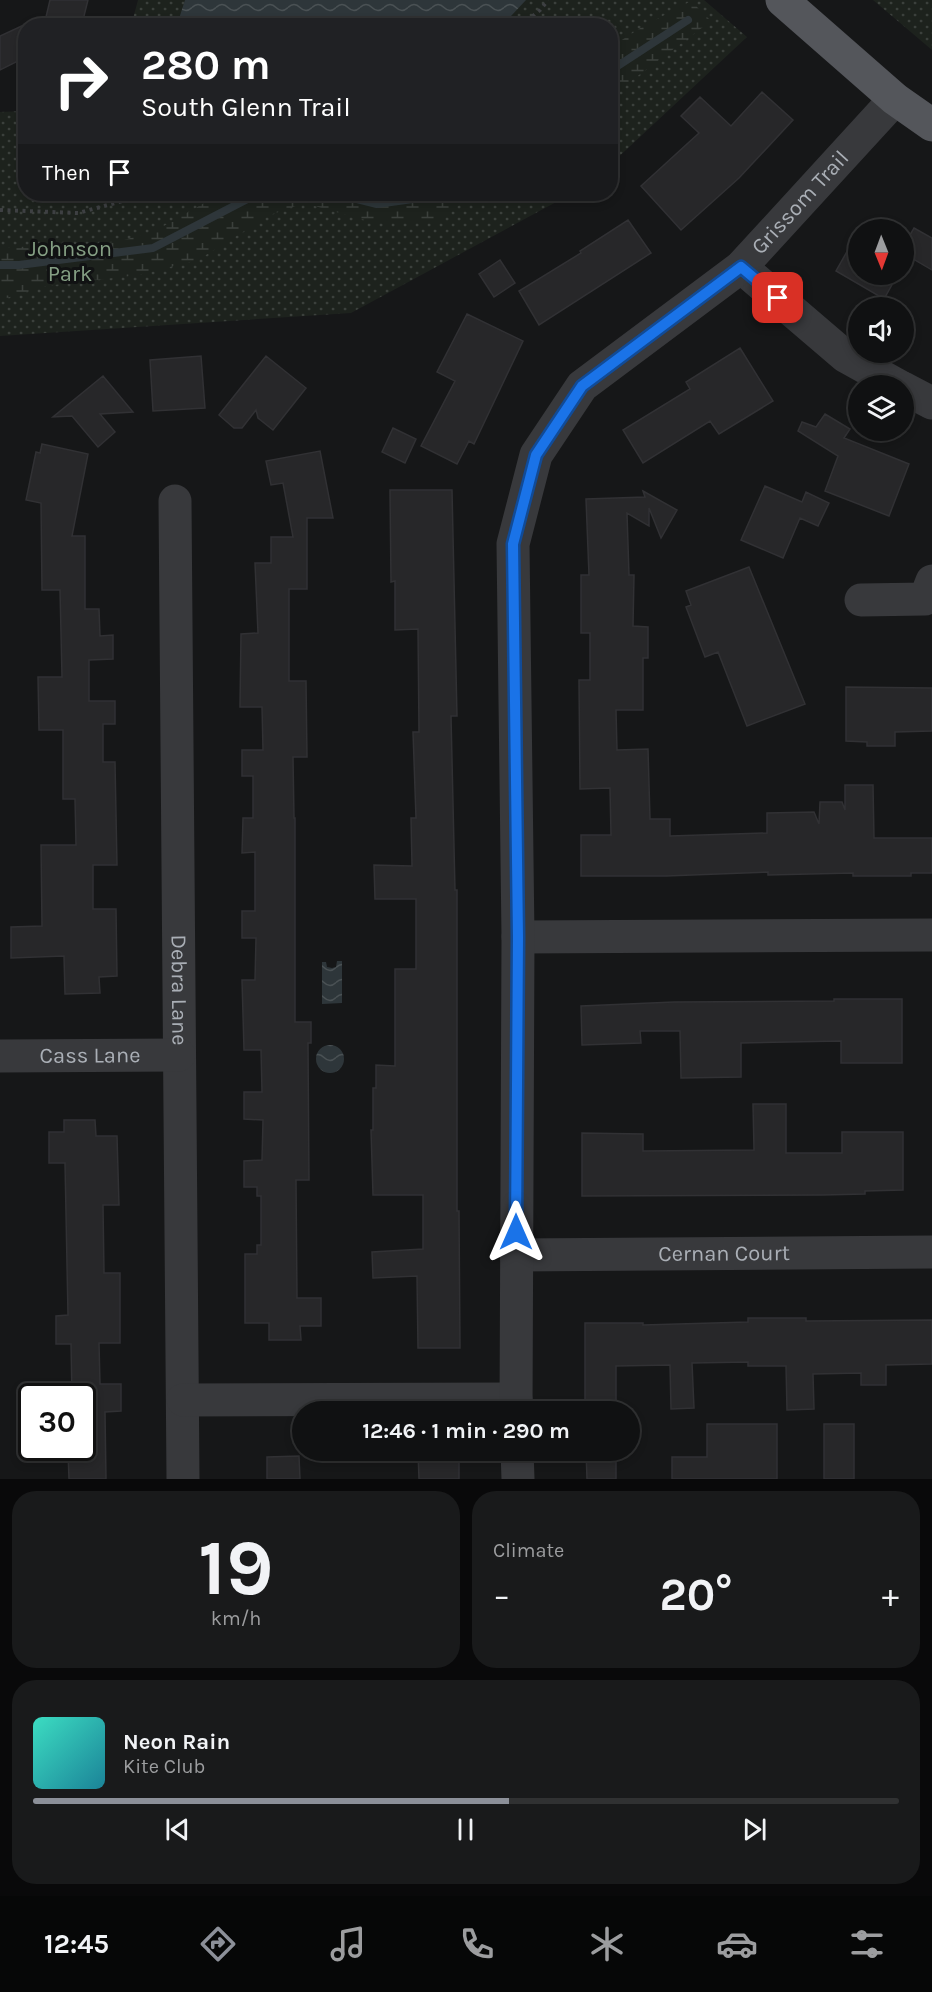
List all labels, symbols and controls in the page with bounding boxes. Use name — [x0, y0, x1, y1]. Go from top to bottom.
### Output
text: 280 m — [141, 40, 271, 90]
icon: right — [42, 42, 120, 120]
text: South Glenn Trail — [141, 91, 351, 123]
street label: Grissom Trail — [746, 145, 854, 260]
icon: arrive — [103, 156, 136, 189]
text: Then — [42, 160, 91, 186]
north arrow — [848, 219, 914, 285]
map controls — [848, 219, 914, 441]
park label: Johnson Park — [28, 236, 112, 287]
pin — [752, 272, 803, 323]
icon: arrive — [761, 281, 794, 314]
button: sound — [848, 297, 914, 363]
button: layers — [848, 375, 914, 441]
street label: Debra Lane — [166, 934, 192, 1046]
street label: Cass Lane — [39, 1042, 141, 1069]
position arrow — [484, 1200, 548, 1264]
street label: Cernan Court — [658, 1240, 790, 1267]
speed limit sign: 30 — [18, 1383, 96, 1461]
text: 12:46 · 1 min · 290 m — [362, 1418, 570, 1444]
text: 19 — [198, 1522, 274, 1614]
text: Climate — [493, 1539, 564, 1562]
text: 20° — [659, 1569, 733, 1621]
text: − — [493, 1576, 510, 1614]
text: + — [882, 1576, 899, 1614]
text: km/h — [211, 1607, 261, 1630]
text: Neon Rain — [123, 1729, 230, 1755]
text: Kite Club — [123, 1755, 205, 1778]
icon: previous — [161, 1813, 194, 1846]
icon: pause — [449, 1813, 482, 1846]
icon: next — [738, 1813, 771, 1846]
icon: directions — [197, 1923, 239, 1965]
icon: music — [327, 1923, 369, 1965]
icon: phone — [456, 1923, 498, 1965]
icon: climate — [586, 1923, 628, 1965]
icon: car — [716, 1923, 758, 1965]
icon: filters — [846, 1923, 888, 1965]
text: 12:45 — [44, 1928, 109, 1960]

